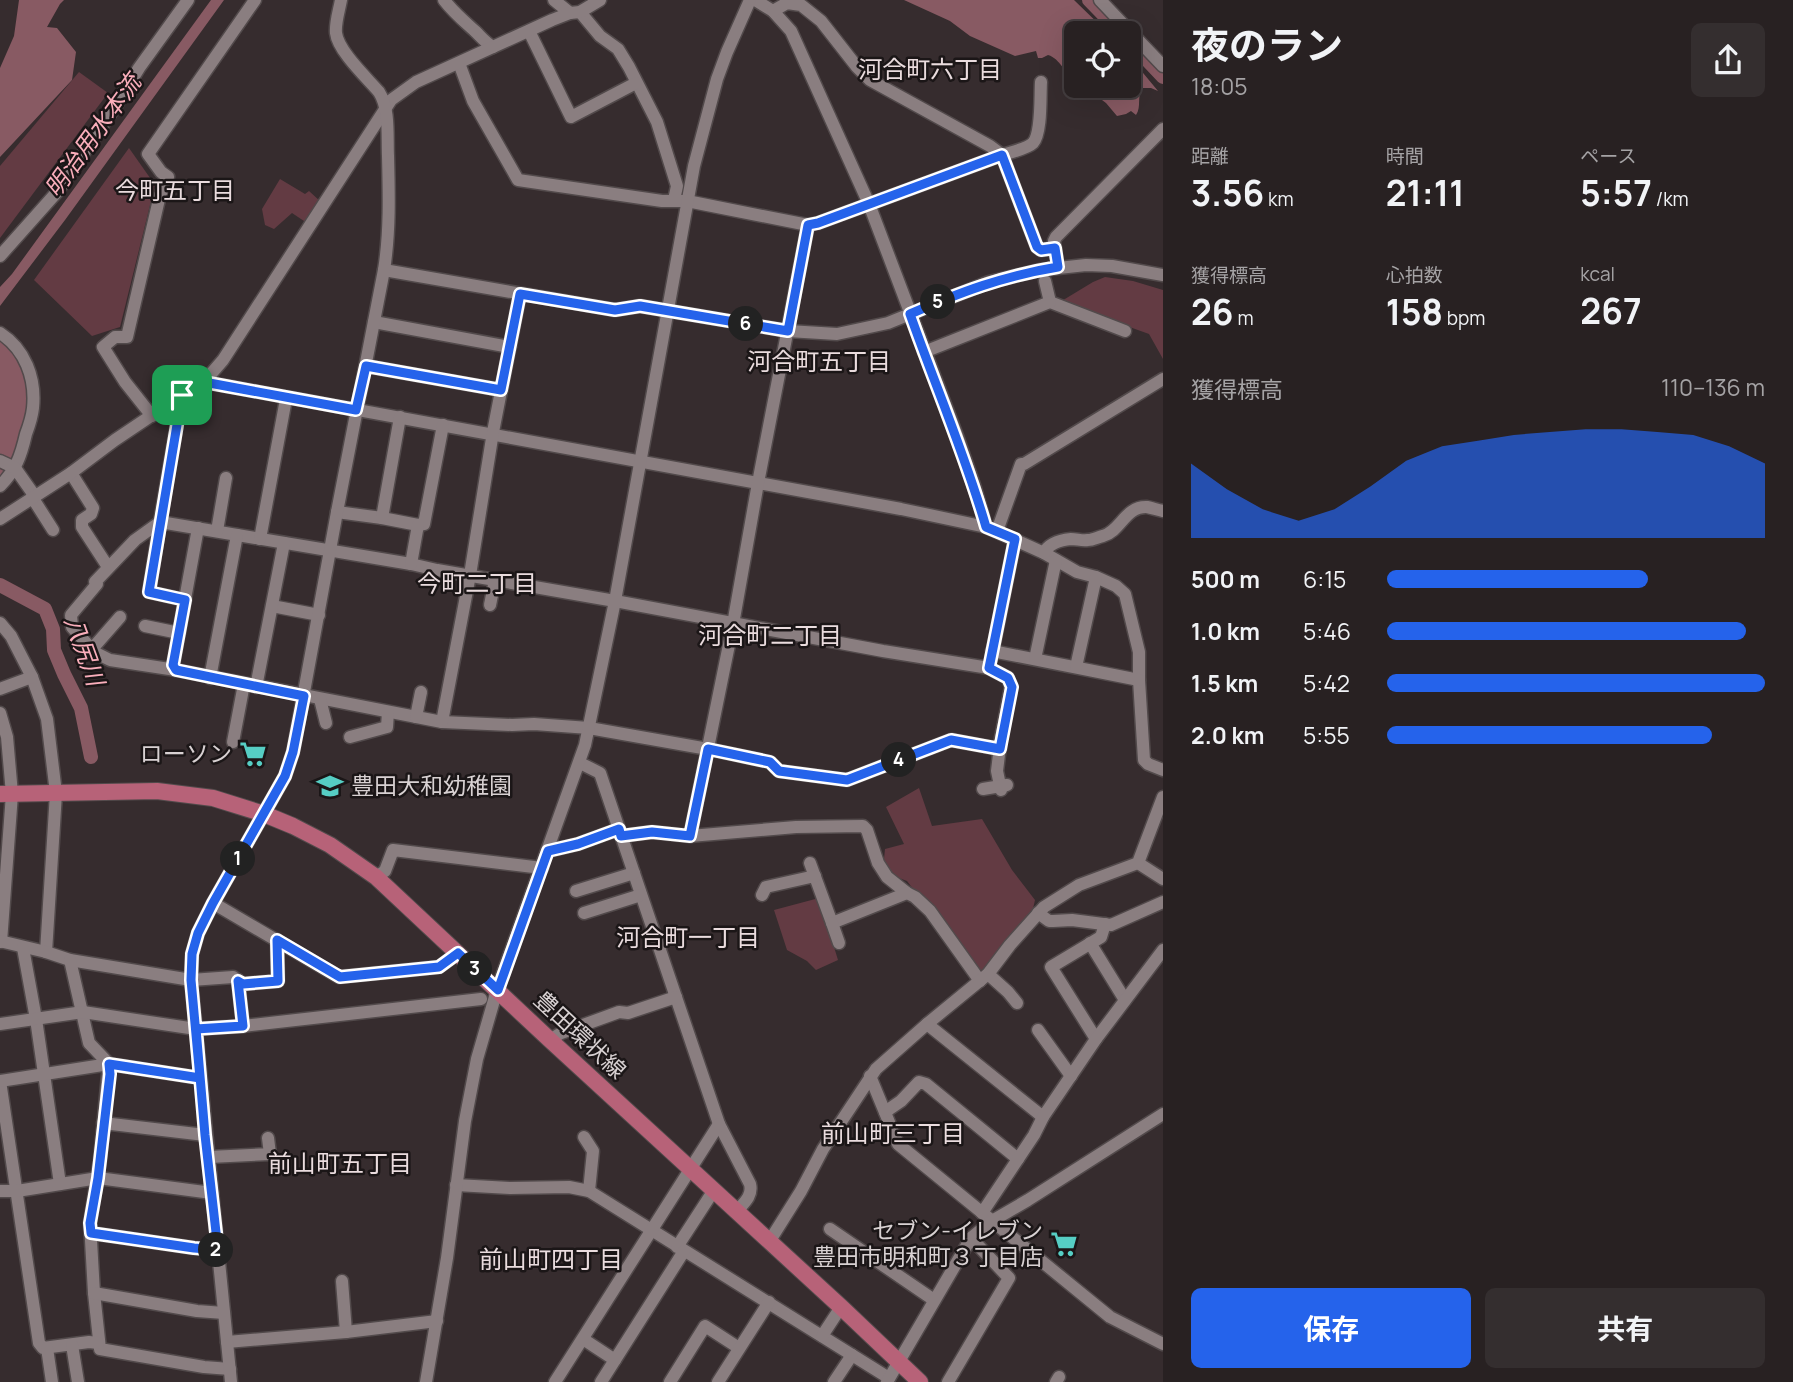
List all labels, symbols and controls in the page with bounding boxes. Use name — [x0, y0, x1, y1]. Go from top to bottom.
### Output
text: 夜のラン — [1191, 18, 1343, 70]
map controls — [1064, 21, 1141, 98]
button: locate — [1064, 21, 1141, 98]
button: share — [1691, 23, 1765, 97]
district label: 河合町六丁目 — [858, 52, 1002, 85]
water label: 明治用水本流 — [36, 64, 150, 203]
text: 18:05 — [1191, 70, 1248, 102]
text: 距離 — [1191, 143, 1229, 169]
text: 時間 — [1386, 143, 1424, 169]
text: ペース — [1580, 143, 1636, 169]
text: 3.56 — [1191, 169, 1264, 217]
text: 21:11 — [1386, 169, 1464, 217]
text: 5:57 — [1580, 169, 1652, 217]
district label: 今町五丁目 — [115, 173, 235, 206]
text: km — [1264, 186, 1294, 212]
text: /km — [1652, 186, 1689, 212]
text: kcal — [1580, 261, 1615, 287]
text: 獲得標高 — [1191, 262, 1267, 288]
text: 心拍数 — [1386, 262, 1443, 288]
pin: 5 — [920, 284, 956, 320]
text: 267 — [1580, 287, 1642, 335]
text: 5 — [932, 288, 943, 314]
text: 26 — [1191, 288, 1234, 336]
text: 158 — [1386, 288, 1443, 336]
text: m — [1234, 305, 1254, 331]
text: bpm — [1443, 305, 1485, 331]
pin: 6 — [728, 306, 764, 342]
text: 6 — [740, 310, 751, 336]
district label: 河合町五丁目 — [747, 344, 891, 377]
pin — [152, 365, 212, 425]
text: 110–136 m — [1661, 371, 1765, 403]
text: 獲得標高 — [1191, 373, 1283, 405]
icon: arrive — [163, 376, 201, 414]
text: 500 m — [1191, 563, 1260, 595]
text: 6:15 — [1303, 563, 1346, 595]
district label: 今町二丁目 — [417, 566, 537, 599]
water label: 八尻川 — [58, 611, 114, 693]
text: 1.0 km — [1191, 615, 1260, 647]
text: 5:46 — [1303, 615, 1351, 647]
district label: 河合町二丁目 — [698, 618, 842, 651]
text: 1.5 km — [1191, 667, 1258, 699]
text: 5:42 — [1303, 667, 1350, 699]
text: 2.0 km — [1191, 719, 1264, 751]
text: 5:55 — [1303, 719, 1350, 751]
place label: ローソン — [140, 737, 232, 769]
supermarket icon: ローソン — [238, 739, 268, 769]
pin: 4 — [881, 742, 916, 778]
text: 4 — [893, 746, 904, 772]
place label: 豊田大和幼稚園 — [351, 769, 512, 801]
school or university icon: 豊田大和幼稚園 — [315, 771, 345, 801]
pin: 1 — [220, 842, 256, 876]
text: 1 — [233, 845, 242, 871]
district label: 河合町一丁目 — [616, 920, 760, 953]
pin: 3 — [458, 951, 492, 986]
text: 3 — [469, 955, 480, 981]
street label: 豊田環状線 — [528, 983, 634, 1085]
district label: 前山町三丁目 — [821, 1116, 965, 1149]
district label: 前山町五丁目 — [268, 1146, 412, 1179]
place label: セブン-イレブン 豊田市明和町３丁目店 — [813, 1214, 1043, 1272]
supermarket icon: セブン-イレブン 豊田市明和町３丁目店 — [1049, 1229, 1079, 1259]
pin: 2 — [198, 1232, 234, 1268]
text: 2 — [210, 1236, 221, 1262]
district label: 前山町四丁目 — [479, 1242, 623, 1275]
button: 保存 — [1191, 1288, 1471, 1368]
button: 共有 — [1485, 1288, 1765, 1368]

